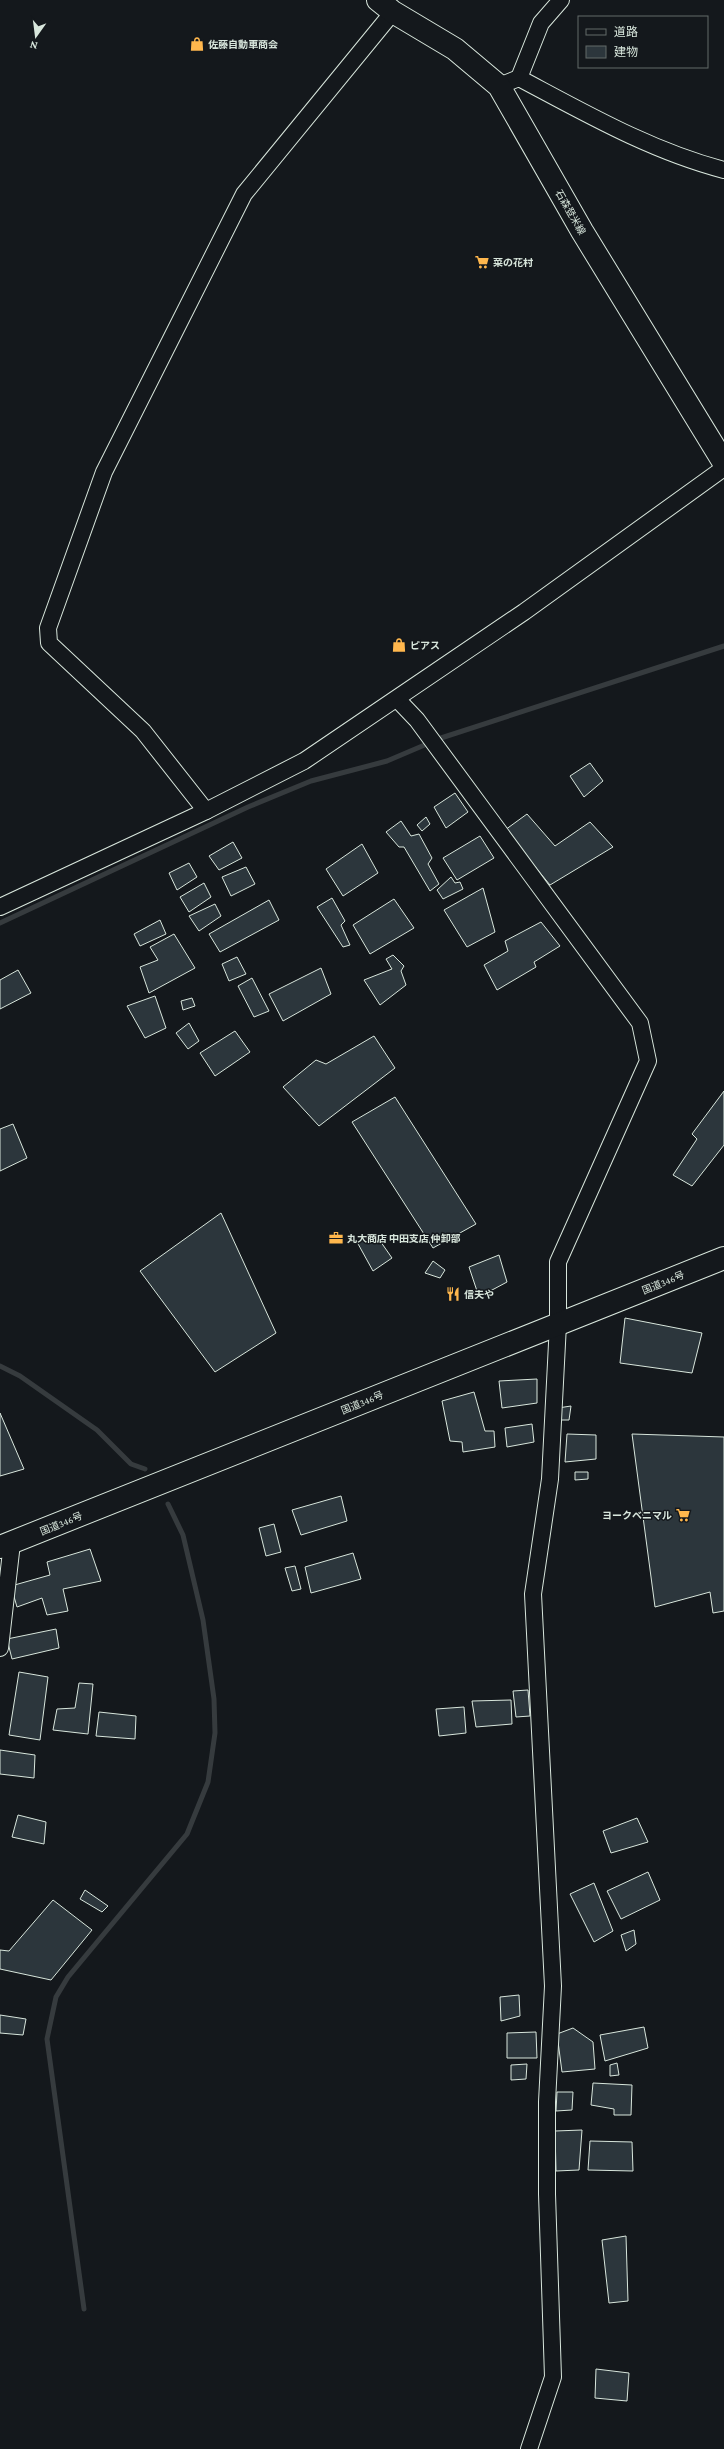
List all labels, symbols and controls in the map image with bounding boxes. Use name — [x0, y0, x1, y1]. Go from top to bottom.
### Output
north arrow — [16, 16, 56, 56]
legend — [578, 16, 708, 68]
text: 道路 — [614, 25, 638, 39]
shop icon: 佐藤自動車商会 — [189, 36, 205, 52]
text: N — [28, 39, 39, 52]
place label: 佐藤自動車商会 — [208, 39, 278, 50]
text: 建物 — [614, 45, 638, 59]
street label: 石森登米線 — [553, 188, 588, 237]
supermarket icon: 菜の花村 — [474, 254, 490, 270]
place label: 菜の花村 — [493, 257, 533, 268]
shop icon: ピアス — [391, 637, 407, 653]
place label: ピアス — [410, 640, 440, 651]
office icon: 丸大商店 中田支店 仲卸部 — [328, 1230, 344, 1246]
place label: 丸大商店 中田支店 仲卸部 — [347, 1233, 461, 1244]
street label: 国道346号 — [640, 1269, 686, 1296]
restaurant icon: 信夫や — [445, 1286, 461, 1302]
place label: 信夫や — [464, 1289, 494, 1300]
street label: 国道346号 — [339, 1389, 385, 1416]
supermarket icon: ヨークベニマル — [675, 1507, 691, 1523]
street label: 国道346号 — [38, 1510, 84, 1537]
place label: ヨークベニマル — [602, 1510, 672, 1521]

